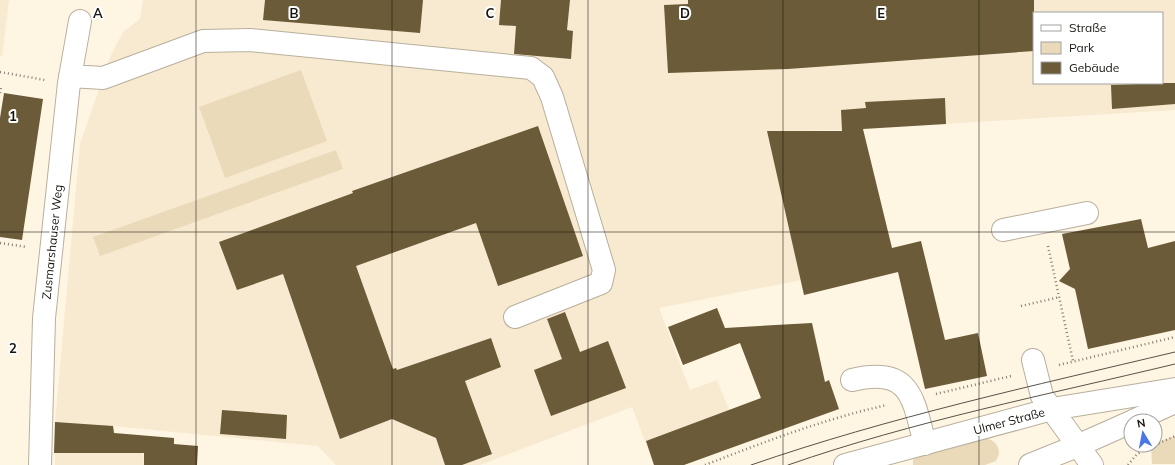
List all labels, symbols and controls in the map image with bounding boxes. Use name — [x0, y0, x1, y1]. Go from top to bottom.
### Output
text: A — [93, 5, 103, 21]
text: B — [290, 5, 299, 21]
text: C — [486, 5, 495, 21]
text: D — [680, 5, 690, 21]
text: E — [877, 5, 885, 21]
legend — [1033, 12, 1163, 84]
text: Straße — [1069, 20, 1106, 35]
text: Park — [1069, 40, 1095, 55]
text: Gebäude — [1069, 60, 1119, 75]
text: 1 — [9, 108, 17, 124]
street label: Zusmarshauser Weg — [39, 184, 65, 300]
text: 2 — [9, 340, 17, 356]
street label: Ulmer Straße — [972, 404, 1046, 438]
north arrow — [1123, 413, 1163, 453]
text: N — [1136, 416, 1147, 431]

